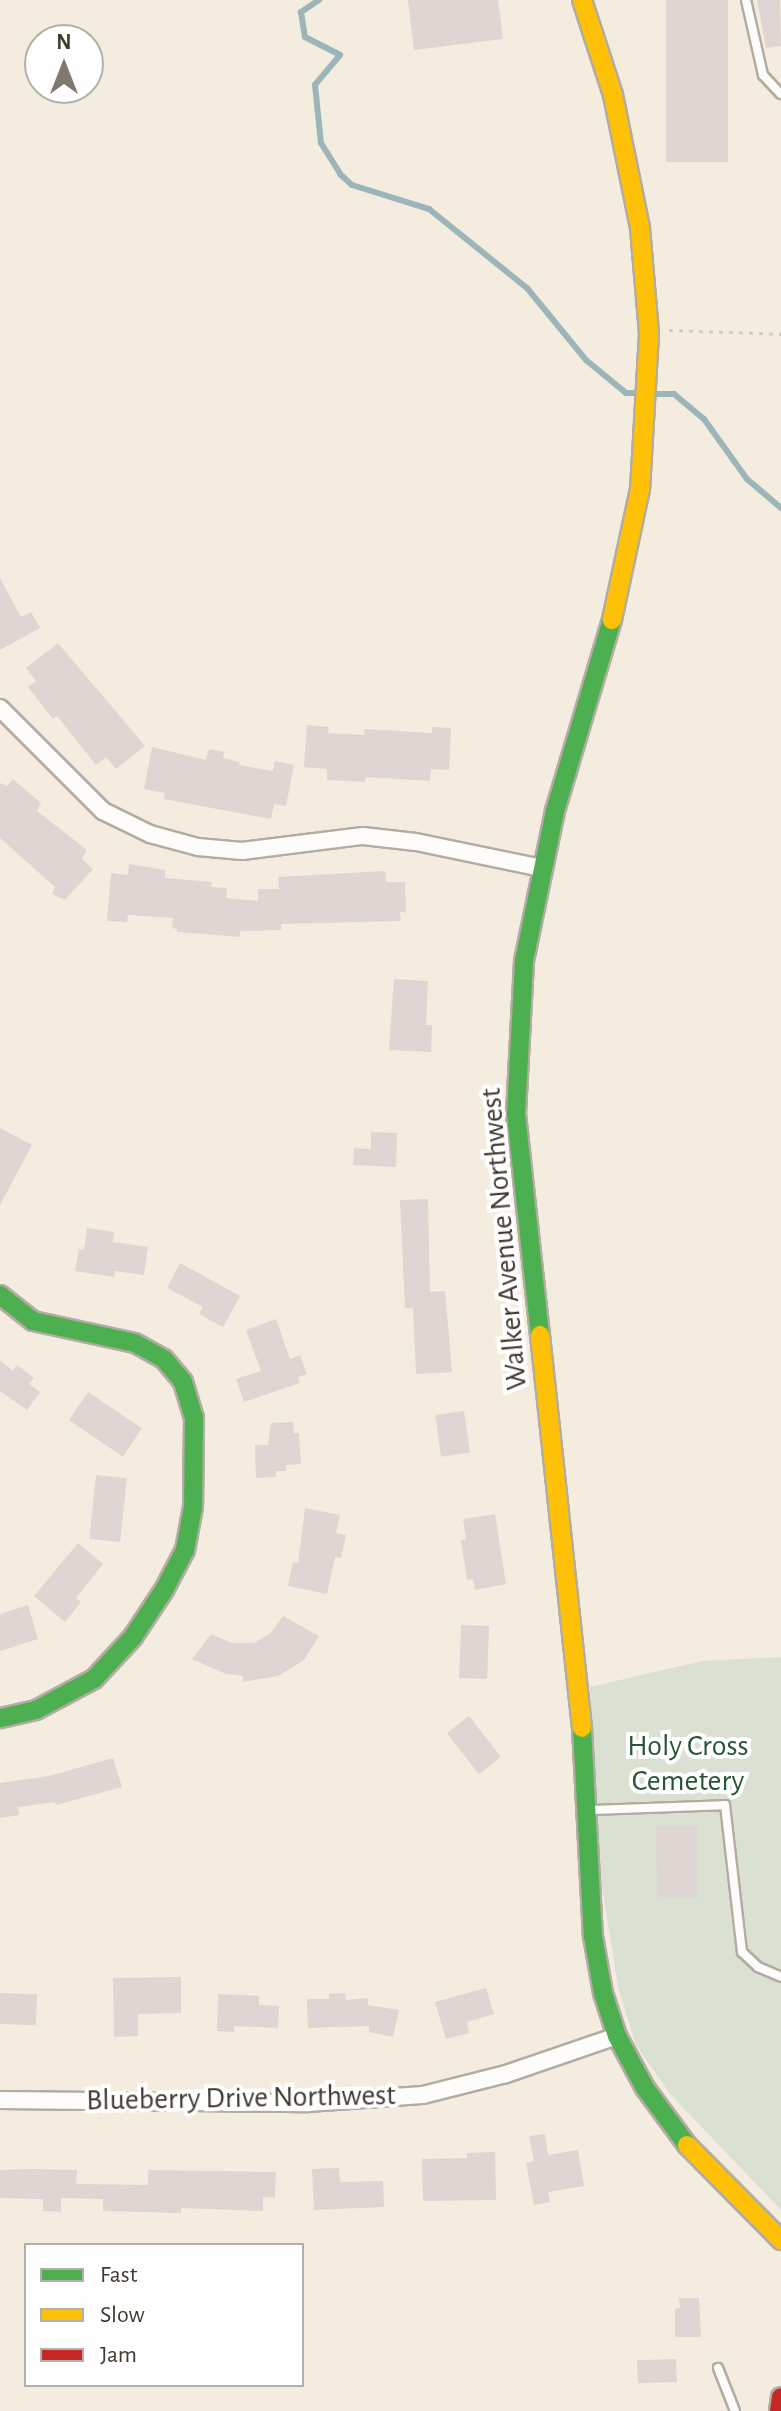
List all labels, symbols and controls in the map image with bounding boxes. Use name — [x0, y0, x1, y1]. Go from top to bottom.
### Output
north arrow — [24, 24, 104, 104]
text: N — [56, 31, 72, 53]
street label: Walker Avenue Northwest — [473, 1086, 535, 1392]
park label: Holy Cross Cemetery — [627, 1728, 749, 1798]
street label: Blueberry Drive Northwest — [86, 2077, 396, 2119]
legend — [24, 2243, 304, 2387]
text: Fast — [100, 2263, 137, 2287]
text: Slow — [100, 2303, 145, 2327]
text: Jam — [100, 2343, 137, 2367]

